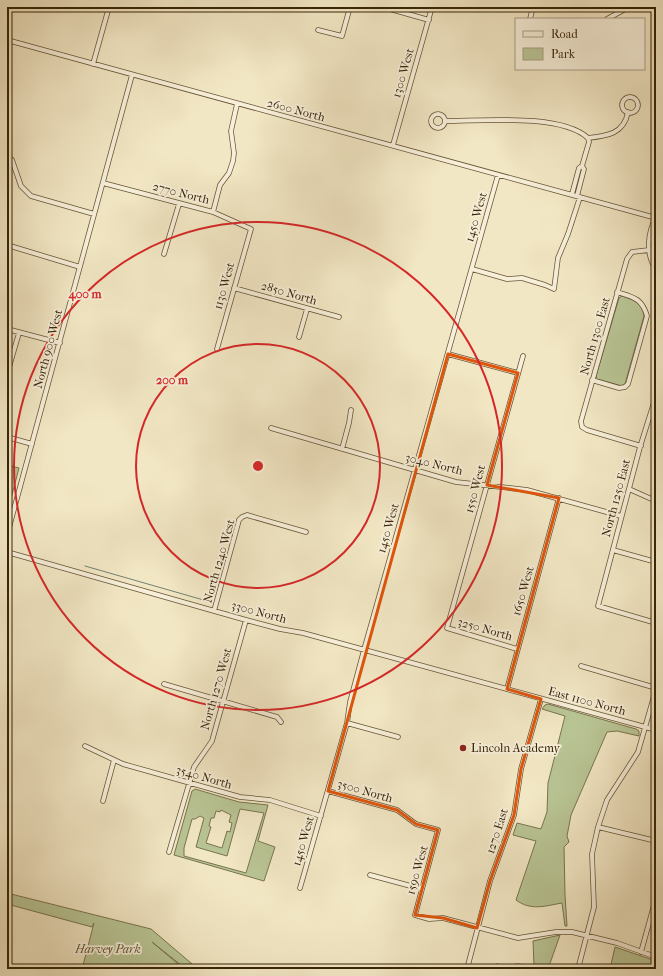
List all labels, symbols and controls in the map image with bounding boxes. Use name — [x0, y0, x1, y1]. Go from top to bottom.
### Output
legend — [515, 18, 645, 70]
text: Road — [551, 27, 578, 41]
street label: 1300 West — [389, 46, 417, 99]
text: Park — [551, 47, 576, 61]
street label: 2600 North — [265, 96, 327, 125]
street label: 2770 North — [151, 179, 211, 207]
street label: 1450 West — [462, 190, 490, 243]
street label: 1130 West — [211, 260, 238, 311]
street label: 2850 North — [259, 278, 319, 308]
text: 400 m — [68, 287, 102, 302]
street label: North 1300 East — [577, 295, 613, 377]
street label: North 900 West — [31, 307, 65, 390]
text: 200 m — [156, 373, 189, 387]
street label: 3040 North — [404, 450, 464, 478]
street label: North 1250 East — [599, 457, 633, 538]
centre of rings — [251, 459, 265, 473]
street label: 1550 West — [462, 463, 488, 515]
street label: 1450 West — [374, 501, 402, 554]
street label: North 1240 West — [200, 517, 238, 604]
street label: 1650 West — [509, 564, 537, 617]
street label: 3300 North — [230, 598, 288, 626]
street label: 3250 North — [456, 614, 514, 644]
street label: North 1270 West — [198, 646, 235, 732]
street label: East 1100 North — [547, 684, 627, 718]
place label: Lincoln Academy — [471, 741, 561, 755]
marker: Lincoln Academy — [458, 743, 468, 753]
street label: 3540 North — [174, 762, 234, 792]
street label: 3500 North — [336, 776, 395, 806]
street label: 1270 East — [483, 806, 511, 856]
street label: 1450 West — [289, 814, 317, 867]
street label: 1590 West — [403, 843, 431, 896]
park label: Harvey Park — [74, 942, 141, 956]

